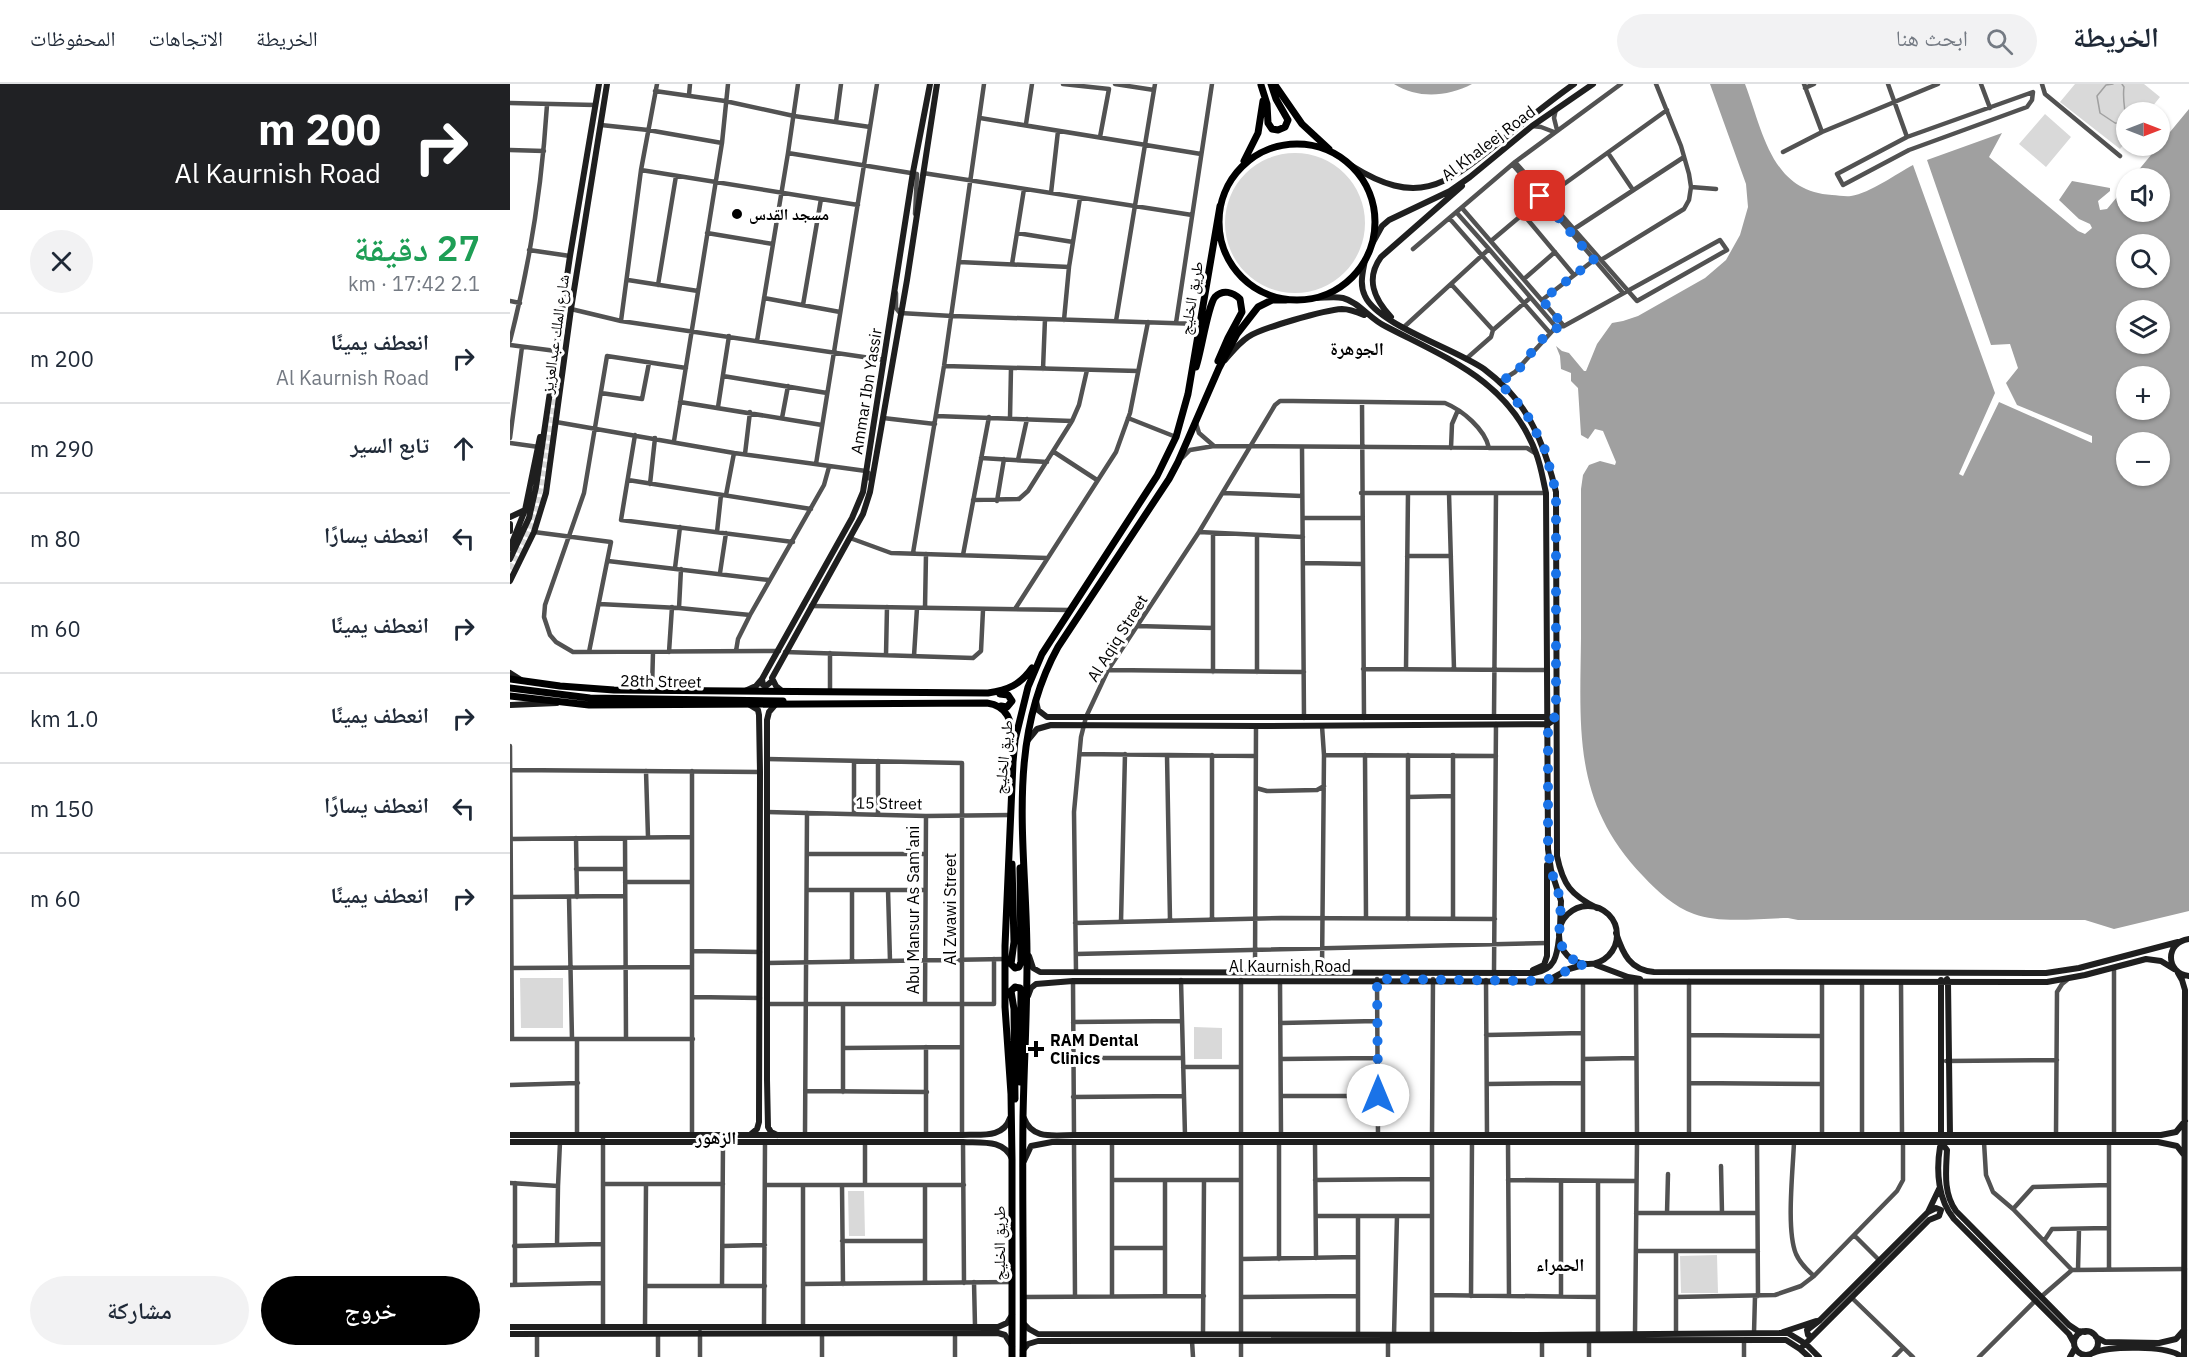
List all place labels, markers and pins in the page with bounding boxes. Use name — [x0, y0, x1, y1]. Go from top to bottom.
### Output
pin — [1514, 170, 1565, 221]
place label: مسجد القدس — [749, 204, 829, 224]
marker: مسجد القدس — [730, 207, 744, 221]
place label: RAM Dental Clinics — [1050, 1030, 1139, 1068]
marker: RAM Dental Clinics — [1027, 1040, 1045, 1058]

